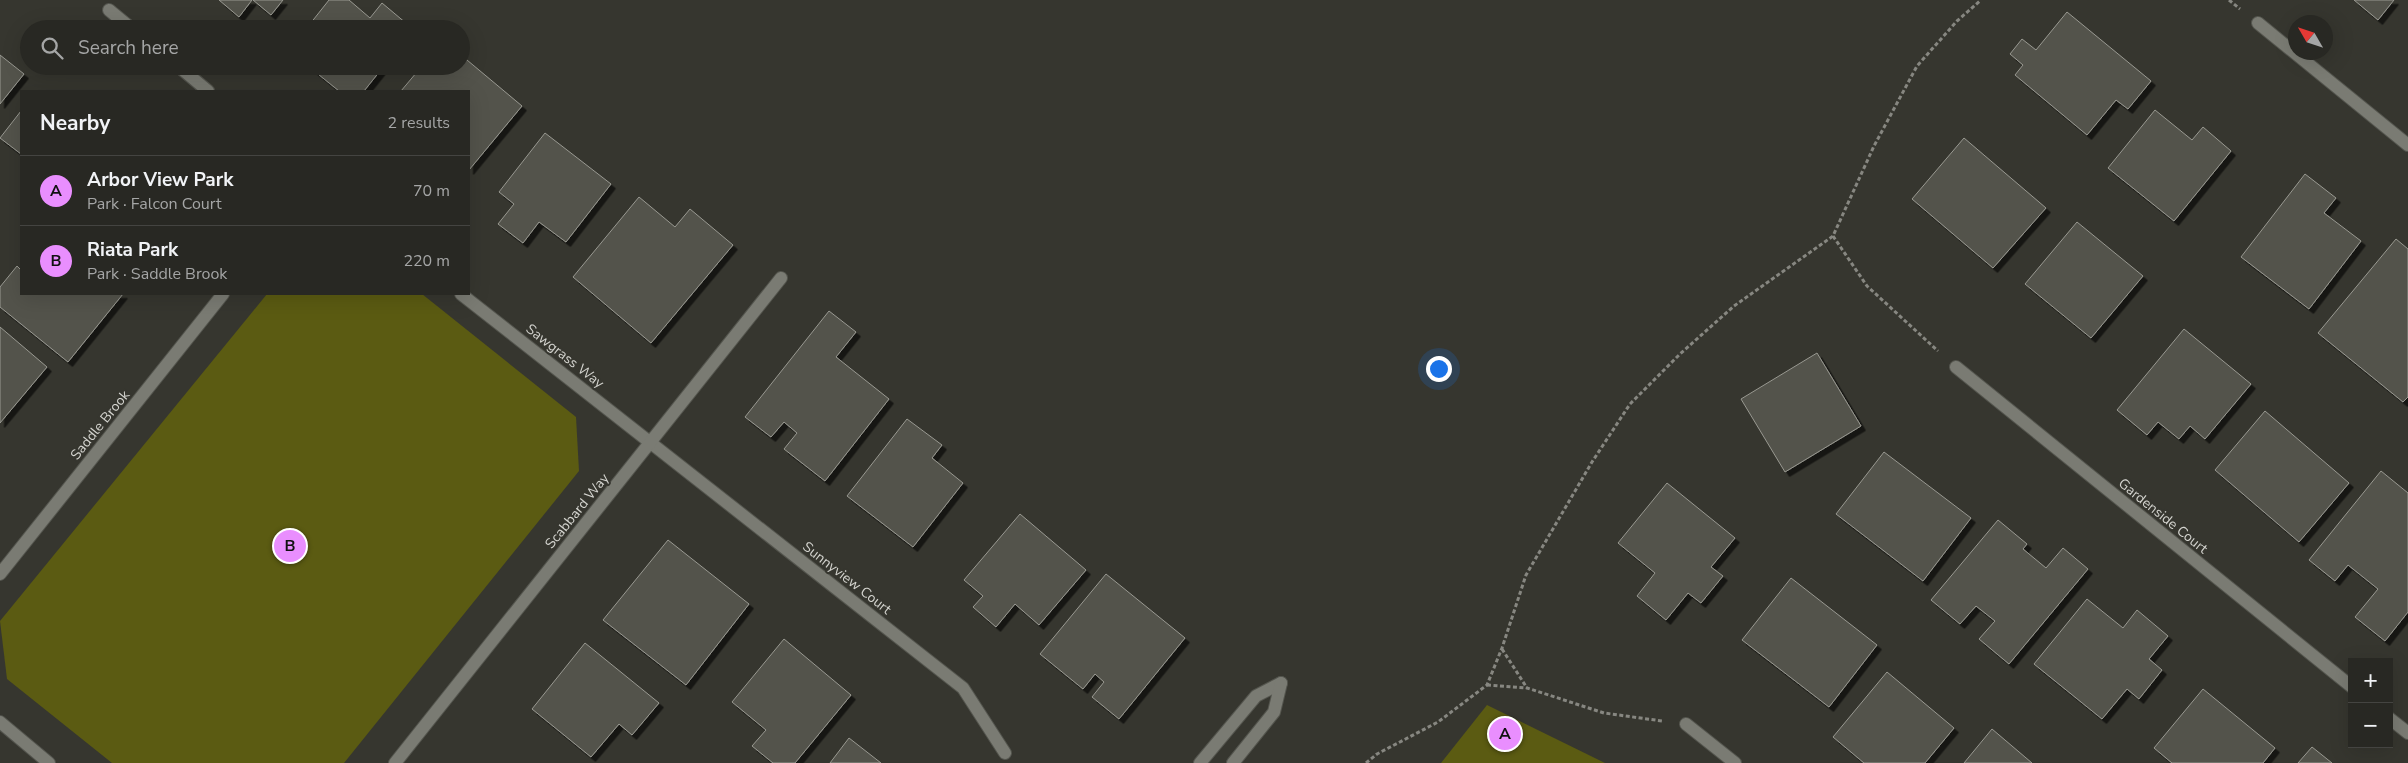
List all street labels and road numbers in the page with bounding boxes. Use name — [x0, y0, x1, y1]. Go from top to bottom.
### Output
street label: Sawgrass Way — [522, 319, 609, 393]
street label: Saddle Brook — [66, 385, 135, 464]
street label: Scabbard Way — [541, 469, 614, 553]
street label: Gardenside Court — [2114, 474, 2212, 558]
street label: Sunnyview Court — [799, 537, 895, 619]

